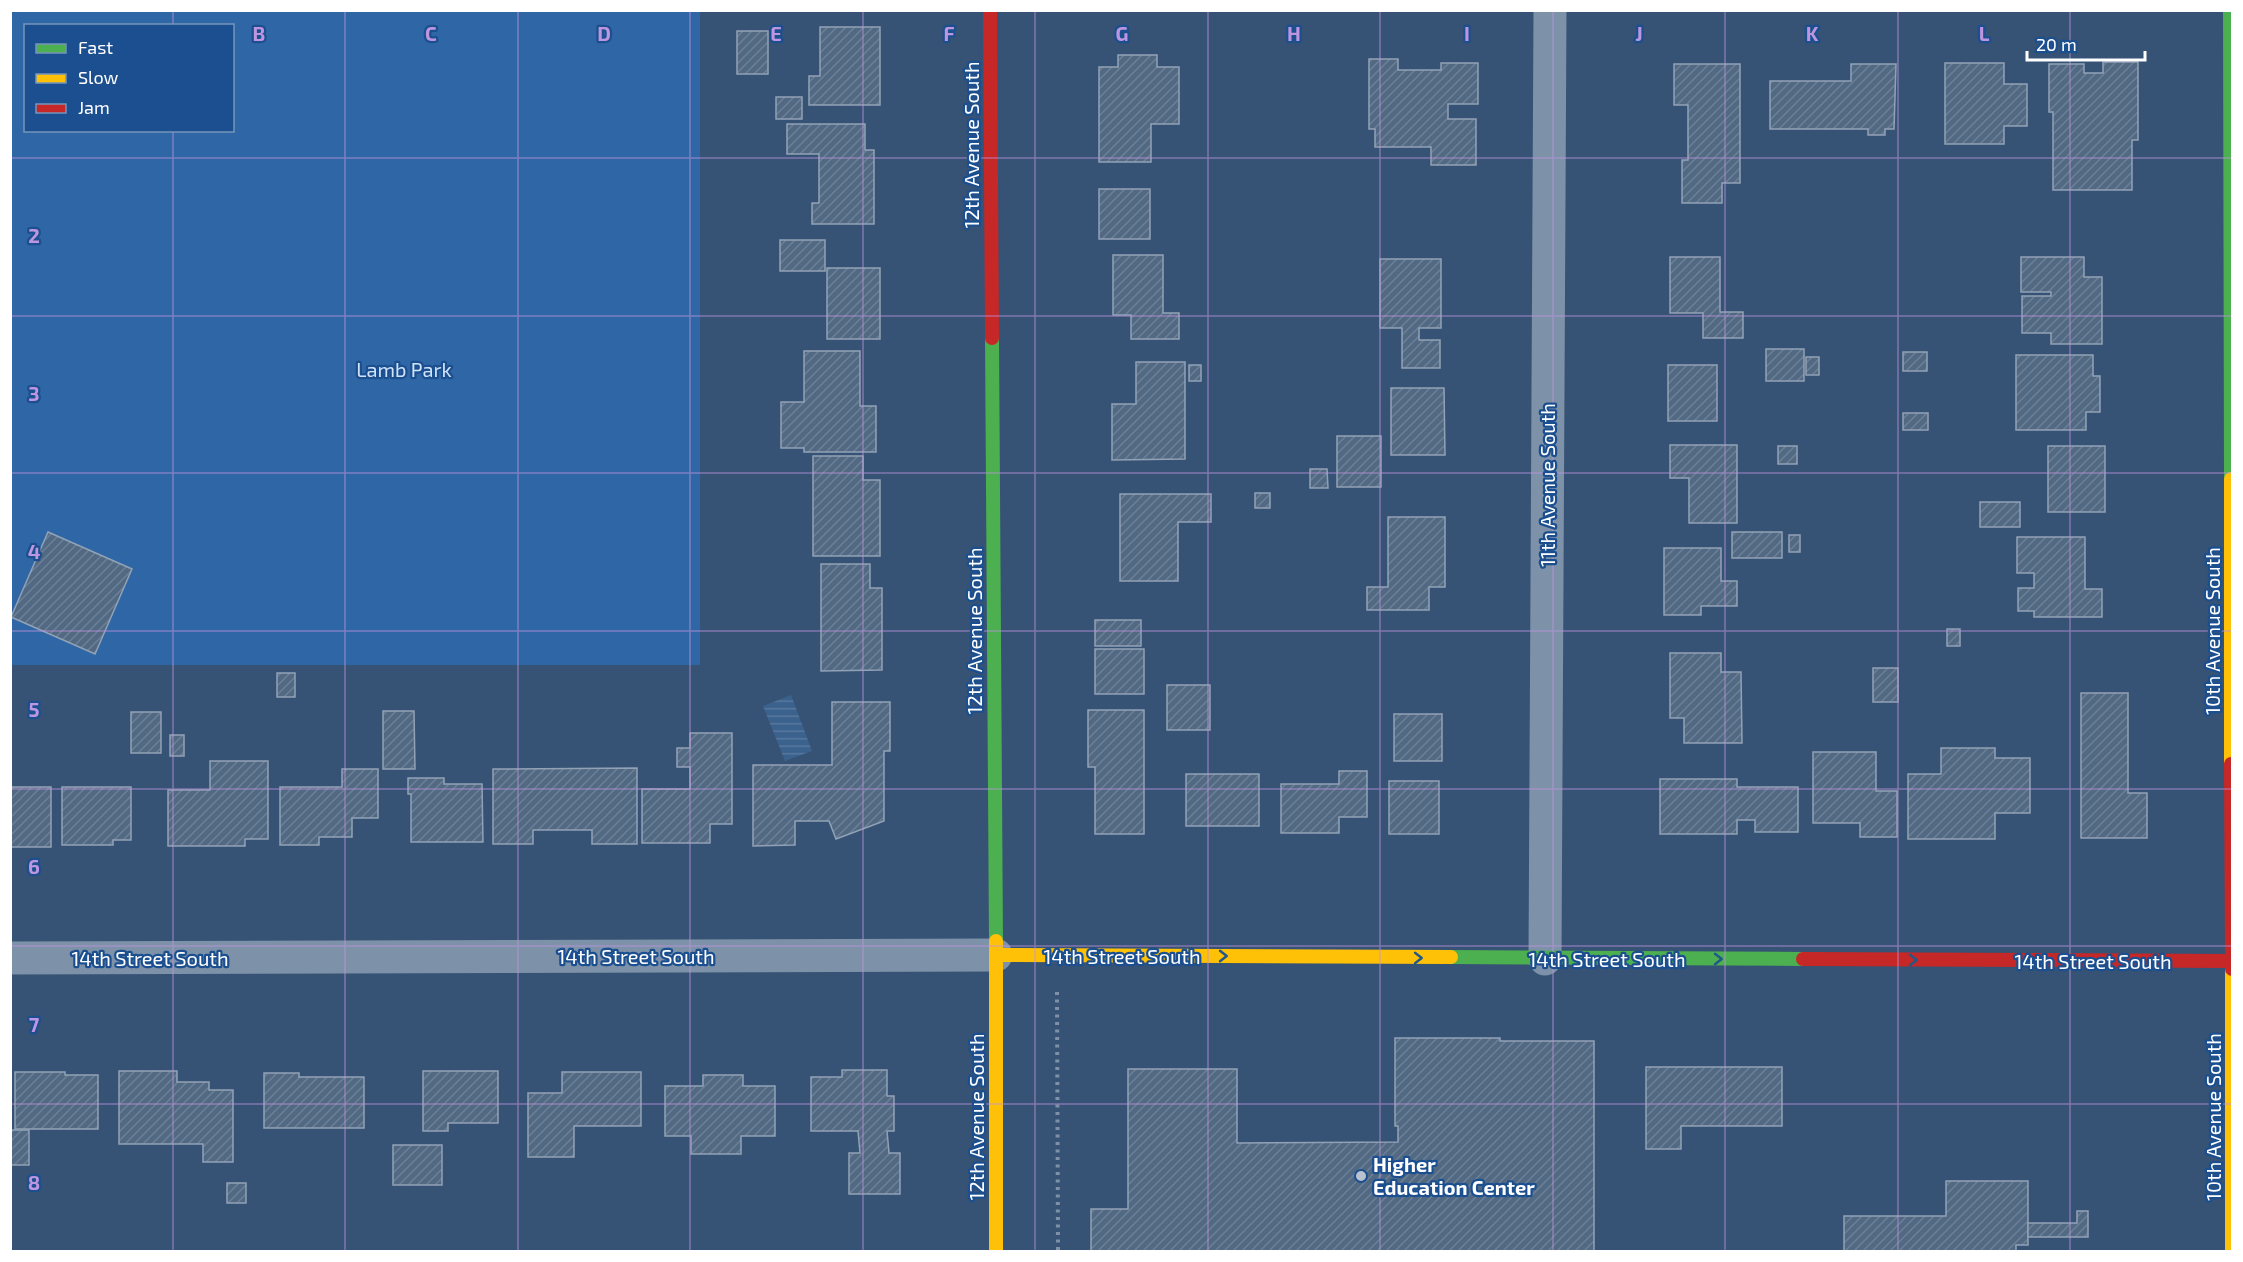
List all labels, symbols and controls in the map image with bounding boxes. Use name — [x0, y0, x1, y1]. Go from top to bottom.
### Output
text: B — [253, 21, 265, 45]
text: C — [425, 21, 437, 45]
text: D — [597, 21, 611, 45]
text: E — [770, 21, 782, 45]
text: F — [943, 21, 955, 45]
text: G — [1116, 21, 1128, 45]
text: H — [1287, 21, 1301, 45]
text: I — [1464, 21, 1470, 45]
text: J — [1635, 21, 1643, 45]
text: K — [1806, 21, 1819, 45]
text: L — [1979, 21, 1990, 45]
legend — [24, 24, 234, 132]
scale bar — [2027, 24, 2146, 62]
text: 20 m — [2036, 33, 2077, 55]
text: Fast — [78, 36, 113, 58]
street label: 12th Avenue South — [959, 61, 983, 229]
text: Slow — [78, 66, 119, 88]
text: Jam — [78, 96, 110, 118]
text: 2 — [28, 223, 40, 247]
park label: Lamb Park — [356, 357, 452, 381]
text: 3 — [28, 381, 40, 405]
street label: 11th Avenue South — [1535, 403, 1559, 567]
text: 4 — [28, 539, 41, 563]
street label: 12th Avenue South — [962, 547, 986, 715]
street label: 10th Avenue South — [2200, 547, 2224, 715]
text: 5 — [28, 697, 40, 721]
text: 6 — [28, 854, 40, 878]
street label: 14th Street South — [557, 944, 715, 968]
street label: 14th Street South — [1043, 944, 1201, 968]
street label: 14th Street South — [71, 946, 229, 970]
street label: 14th Street South — [1528, 947, 1686, 971]
street label: 14th Street South — [2014, 949, 2172, 973]
one-way arrow — [1218, 950, 1227, 963]
one-way arrow — [1413, 952, 1422, 964]
one-way arrow — [1713, 953, 1722, 965]
one-way arrow — [1908, 954, 1917, 966]
text: 7 — [29, 1012, 40, 1036]
street label: 12th Avenue South — [964, 1033, 988, 1201]
street label: 10th Avenue South — [2201, 1033, 2225, 1201]
place label: Higher Education Center — [1373, 1152, 1535, 1199]
marker: Higher Education Center — [1354, 1169, 1368, 1183]
text: 8 — [28, 1170, 40, 1194]

